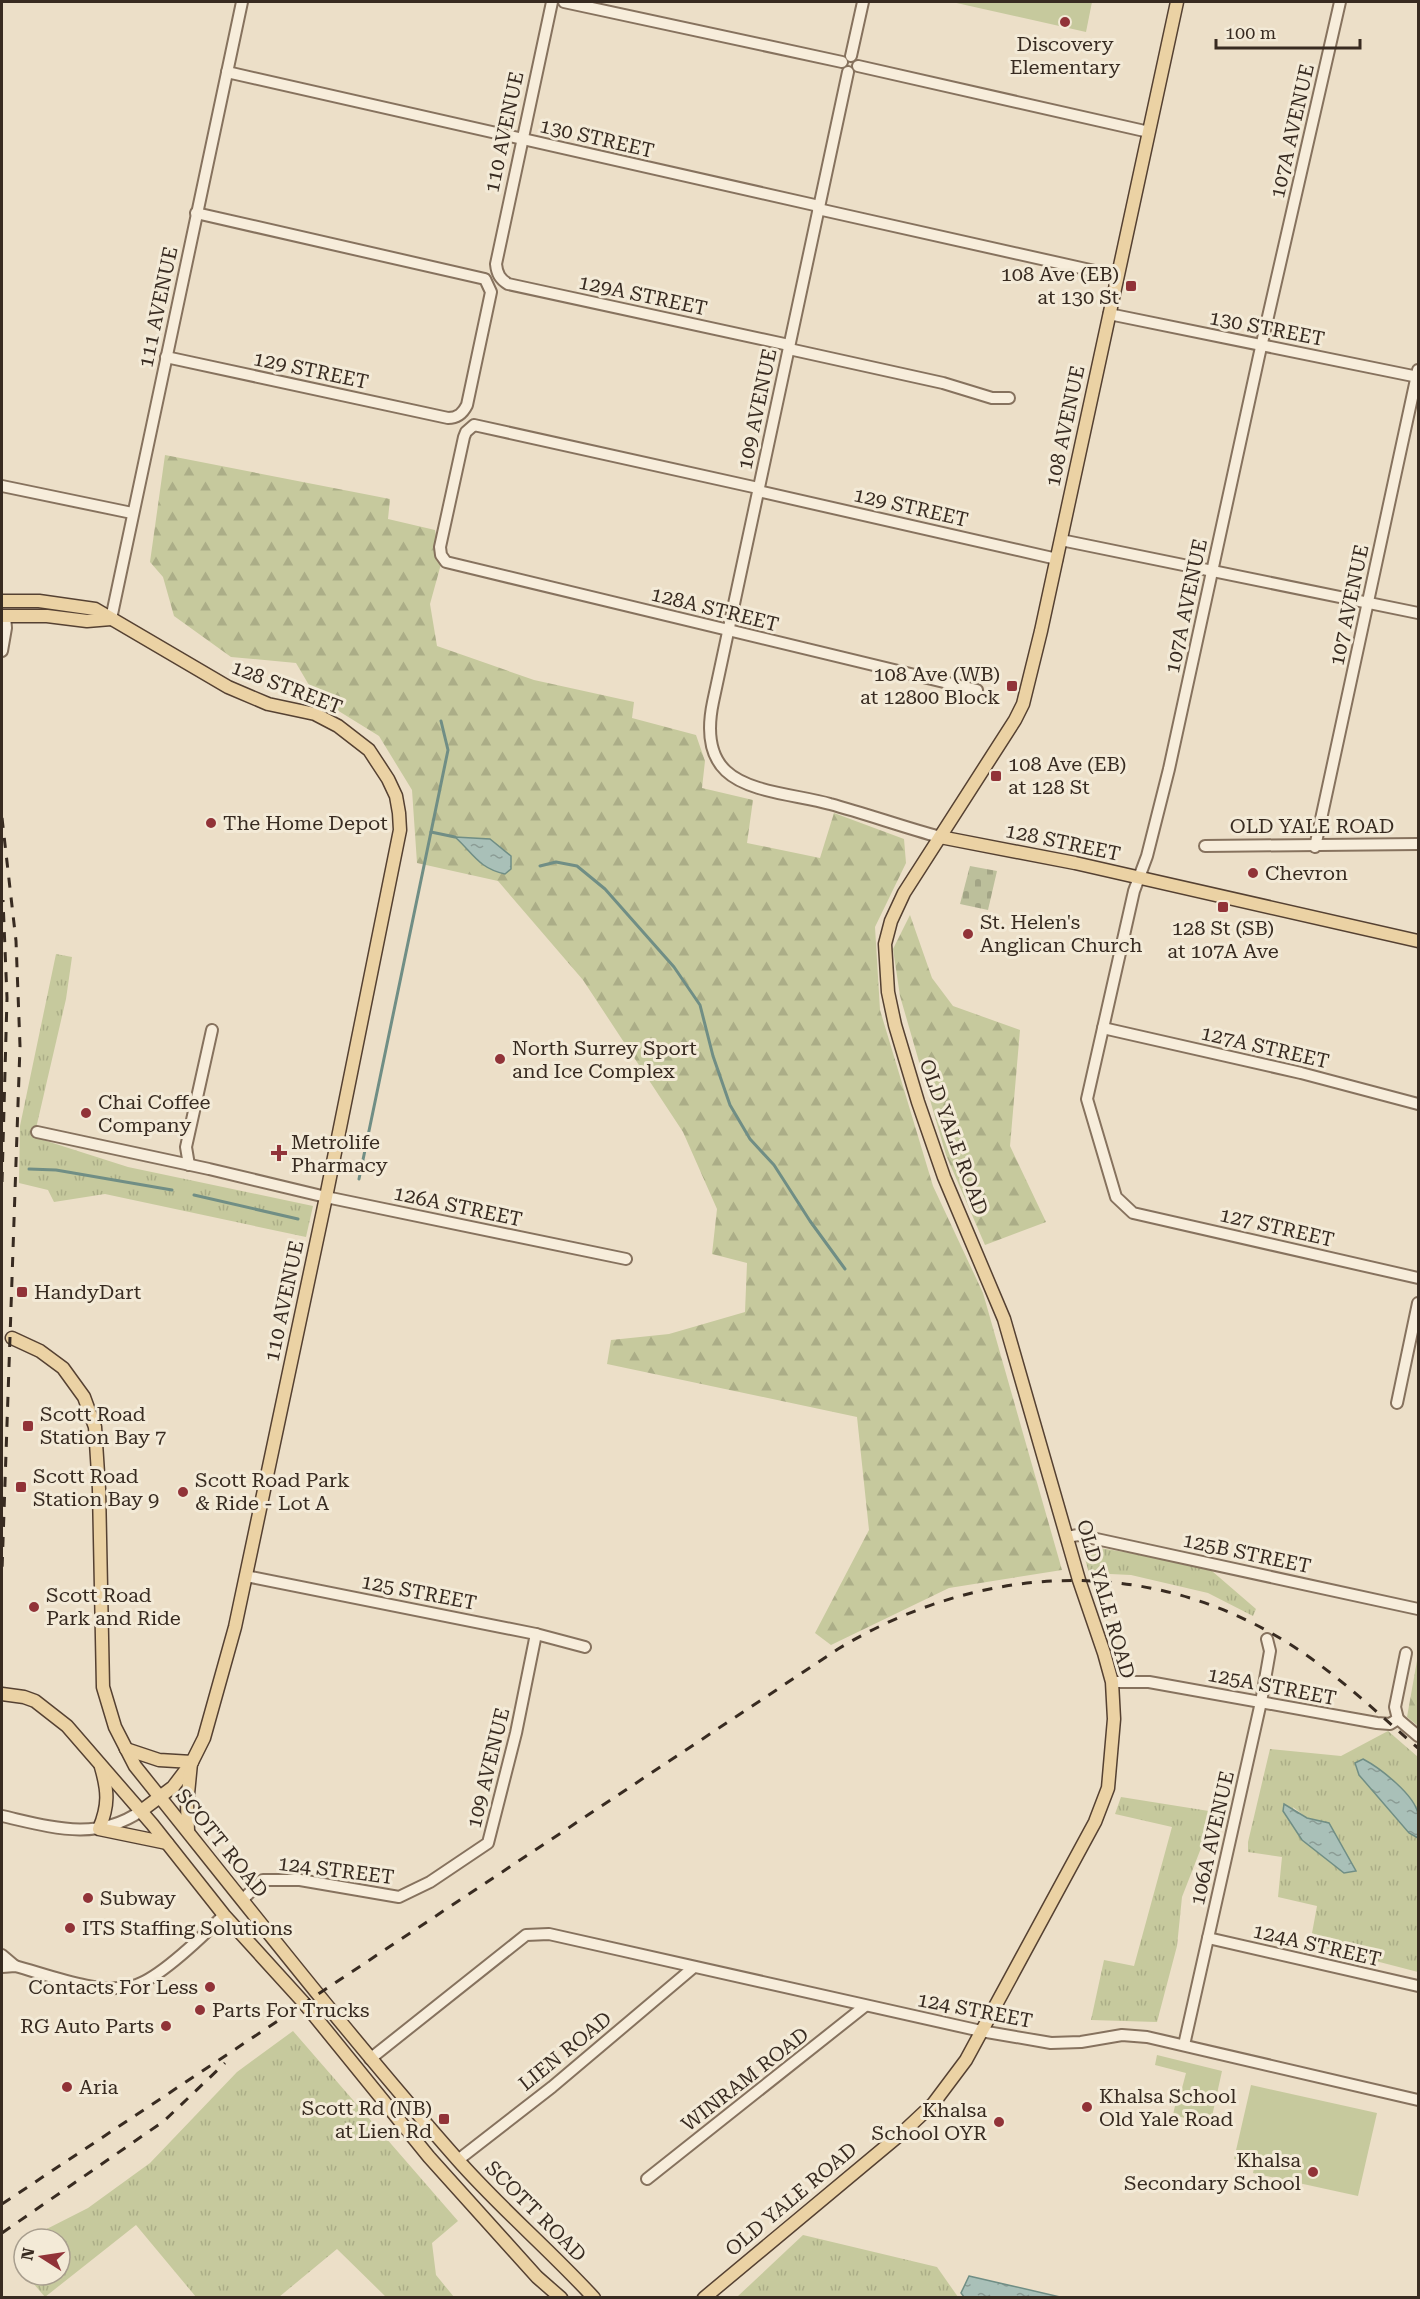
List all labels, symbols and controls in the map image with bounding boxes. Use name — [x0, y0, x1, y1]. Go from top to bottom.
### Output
scale bar — [1216, 12, 1360, 50]
marker: Discovery Elementary — [1058, 15, 1072, 29]
text: 100 m — [1225, 22, 1276, 43]
place label: Discovery Elementary — [1010, 32, 1121, 79]
street label: 107A AVENUE — [1265, 61, 1319, 201]
street label: 110 AVENUE — [479, 69, 529, 195]
street label: 130 STREET — [537, 113, 657, 163]
street label: 111 AVENUE — [133, 244, 183, 370]
place label: 108 Ave (EB) at 130 St — [1001, 262, 1120, 309]
street label: 129A STREET — [576, 270, 710, 320]
marker: 108 Ave (EB) at 130 St — [1124, 279, 1138, 293]
street label: 130 STREET — [1207, 305, 1327, 351]
street label: 129 STREET — [251, 346, 371, 394]
street label: 109 AVENUE — [732, 346, 782, 472]
street label: 108 AVENUE — [1040, 363, 1090, 489]
street label: 129 STREET — [851, 482, 971, 532]
street label: 107A AVENUE — [1160, 536, 1212, 676]
street label: 107 AVENUE — [1324, 542, 1374, 668]
street label: 128A STREET — [649, 582, 781, 636]
street label: 128 STREET — [228, 655, 346, 719]
place label: 108 Ave (WB) at 12800 Block — [860, 662, 1000, 709]
marker: 108 Ave (WB) at 12800 Block — [1005, 679, 1019, 693]
place label: 108 Ave (EB) at 128 St — [1008, 752, 1126, 799]
marker: 108 Ave (EB) at 128 St — [989, 769, 1003, 783]
place label: The Home Depot — [223, 811, 388, 835]
street label: OLD YALE ROAD — [1230, 814, 1394, 838]
marker: The Home Depot — [204, 816, 218, 830]
street label: 128 STREET — [1003, 818, 1123, 866]
place label: Chevron — [1265, 861, 1348, 885]
marker: Chevron — [1246, 866, 1260, 880]
marker: 128 St (SB) at 107A Ave — [1216, 900, 1230, 914]
place label: St. Helen's Anglican Church — [980, 910, 1143, 957]
place label: 128 St (SB) at 107A Ave — [1167, 916, 1279, 963]
marker: St. Helen's Anglican Church — [961, 927, 975, 941]
street label: 127A STREET — [1199, 1021, 1331, 1073]
place label: North Surrey Sport and Ice Complex — [512, 1036, 697, 1083]
marker: North Surrey Sport and Ice Complex — [493, 1052, 507, 1066]
street label: OLD YALE ROAD — [915, 1056, 993, 1218]
place label: Chai Coffee Company — [98, 1090, 211, 1137]
marker: Chai Coffee Company — [79, 1106, 93, 1120]
place label: Metrolife Pharmacy — [291, 1130, 388, 1177]
marker: Metrolife Pharmacy — [272, 1146, 286, 1160]
street label: 126A STREET — [391, 1181, 525, 1231]
street label: 127 STREET — [1217, 1202, 1337, 1252]
street label: 110 AVENUE — [259, 1238, 309, 1364]
place label: HandyDart — [34, 1280, 142, 1304]
marker: HandyDart — [15, 1285, 29, 1299]
place label: Scott Road Station Bay 7 — [40, 1402, 166, 1449]
marker: Scott Road Station Bay 7 — [21, 1419, 35, 1433]
place label: Scott Road Station Bay 9 — [33, 1464, 159, 1511]
place label: Scott Road Park & Ride - Lot A — [195, 1468, 350, 1515]
marker: Scott Road Station Bay 9 — [14, 1480, 28, 1494]
marker: Scott Road Park & Ride - Lot A — [176, 1485, 190, 1499]
street label: OLD YALE ROAD — [1072, 1517, 1140, 1681]
street label: 125B STREET — [1181, 1528, 1313, 1578]
street label: 125 STREET — [359, 1569, 479, 1615]
place label: Scott Road Park and Ride — [46, 1583, 181, 1630]
marker: Scott Road Park and Ride — [27, 1600, 41, 1614]
street label: 125A STREET — [1205, 1662, 1339, 1710]
street label: 109 AVENUE — [461, 1705, 515, 1831]
street label: 106A AVENUE — [1185, 1768, 1239, 1908]
street label: SCOTT ROAD — [171, 1784, 273, 1902]
street label: 124 STREET — [277, 1851, 395, 1889]
place label: Subway — [100, 1886, 176, 1910]
marker: Subway — [81, 1891, 95, 1905]
place label: ITS Staffing Solutions — [82, 1916, 292, 1940]
street label: 124A STREET — [1251, 1919, 1383, 1971]
marker: ITS Staffing Solutions — [63, 1921, 77, 1935]
place label: Contacts For Less — [28, 1975, 198, 1999]
marker: Contacts For Less — [203, 1980, 217, 1994]
street label: 124 STREET — [915, 1987, 1035, 2033]
place label: Parts For Trucks — [212, 1998, 369, 2022]
marker: Parts For Trucks — [193, 2003, 207, 2017]
street label: LIEN ROAD — [514, 2006, 616, 2096]
place label: RG Auto Parts — [20, 2014, 154, 2038]
marker: RG Auto Parts — [159, 2019, 173, 2033]
street label: WINRAM ROAD — [677, 2022, 813, 2136]
place label: Aria — [79, 2075, 119, 2099]
marker: Aria — [60, 2080, 74, 2094]
place label: Khalsa School Old Yale Road — [1099, 2084, 1236, 2131]
place label: Scott Rd (NB) at Lien Rd — [302, 2096, 432, 2143]
place label: Khalsa School OYR — [872, 2098, 987, 2145]
marker: Khalsa School Old Yale Road — [1080, 2100, 1094, 2114]
marker: Scott Rd (NB) at Lien Rd — [437, 2112, 451, 2126]
marker: Khalsa School OYR — [992, 2115, 1006, 2129]
street label: OLD YALE ROAD — [720, 2137, 862, 2261]
place label: Khalsa Secondary School — [1124, 2148, 1301, 2195]
street label: SCOTT ROAD — [481, 2156, 591, 2266]
marker: Khalsa Secondary School — [1306, 2165, 1320, 2179]
north arrow — [12, 2227, 72, 2287]
text: N — [17, 2246, 38, 2262]

